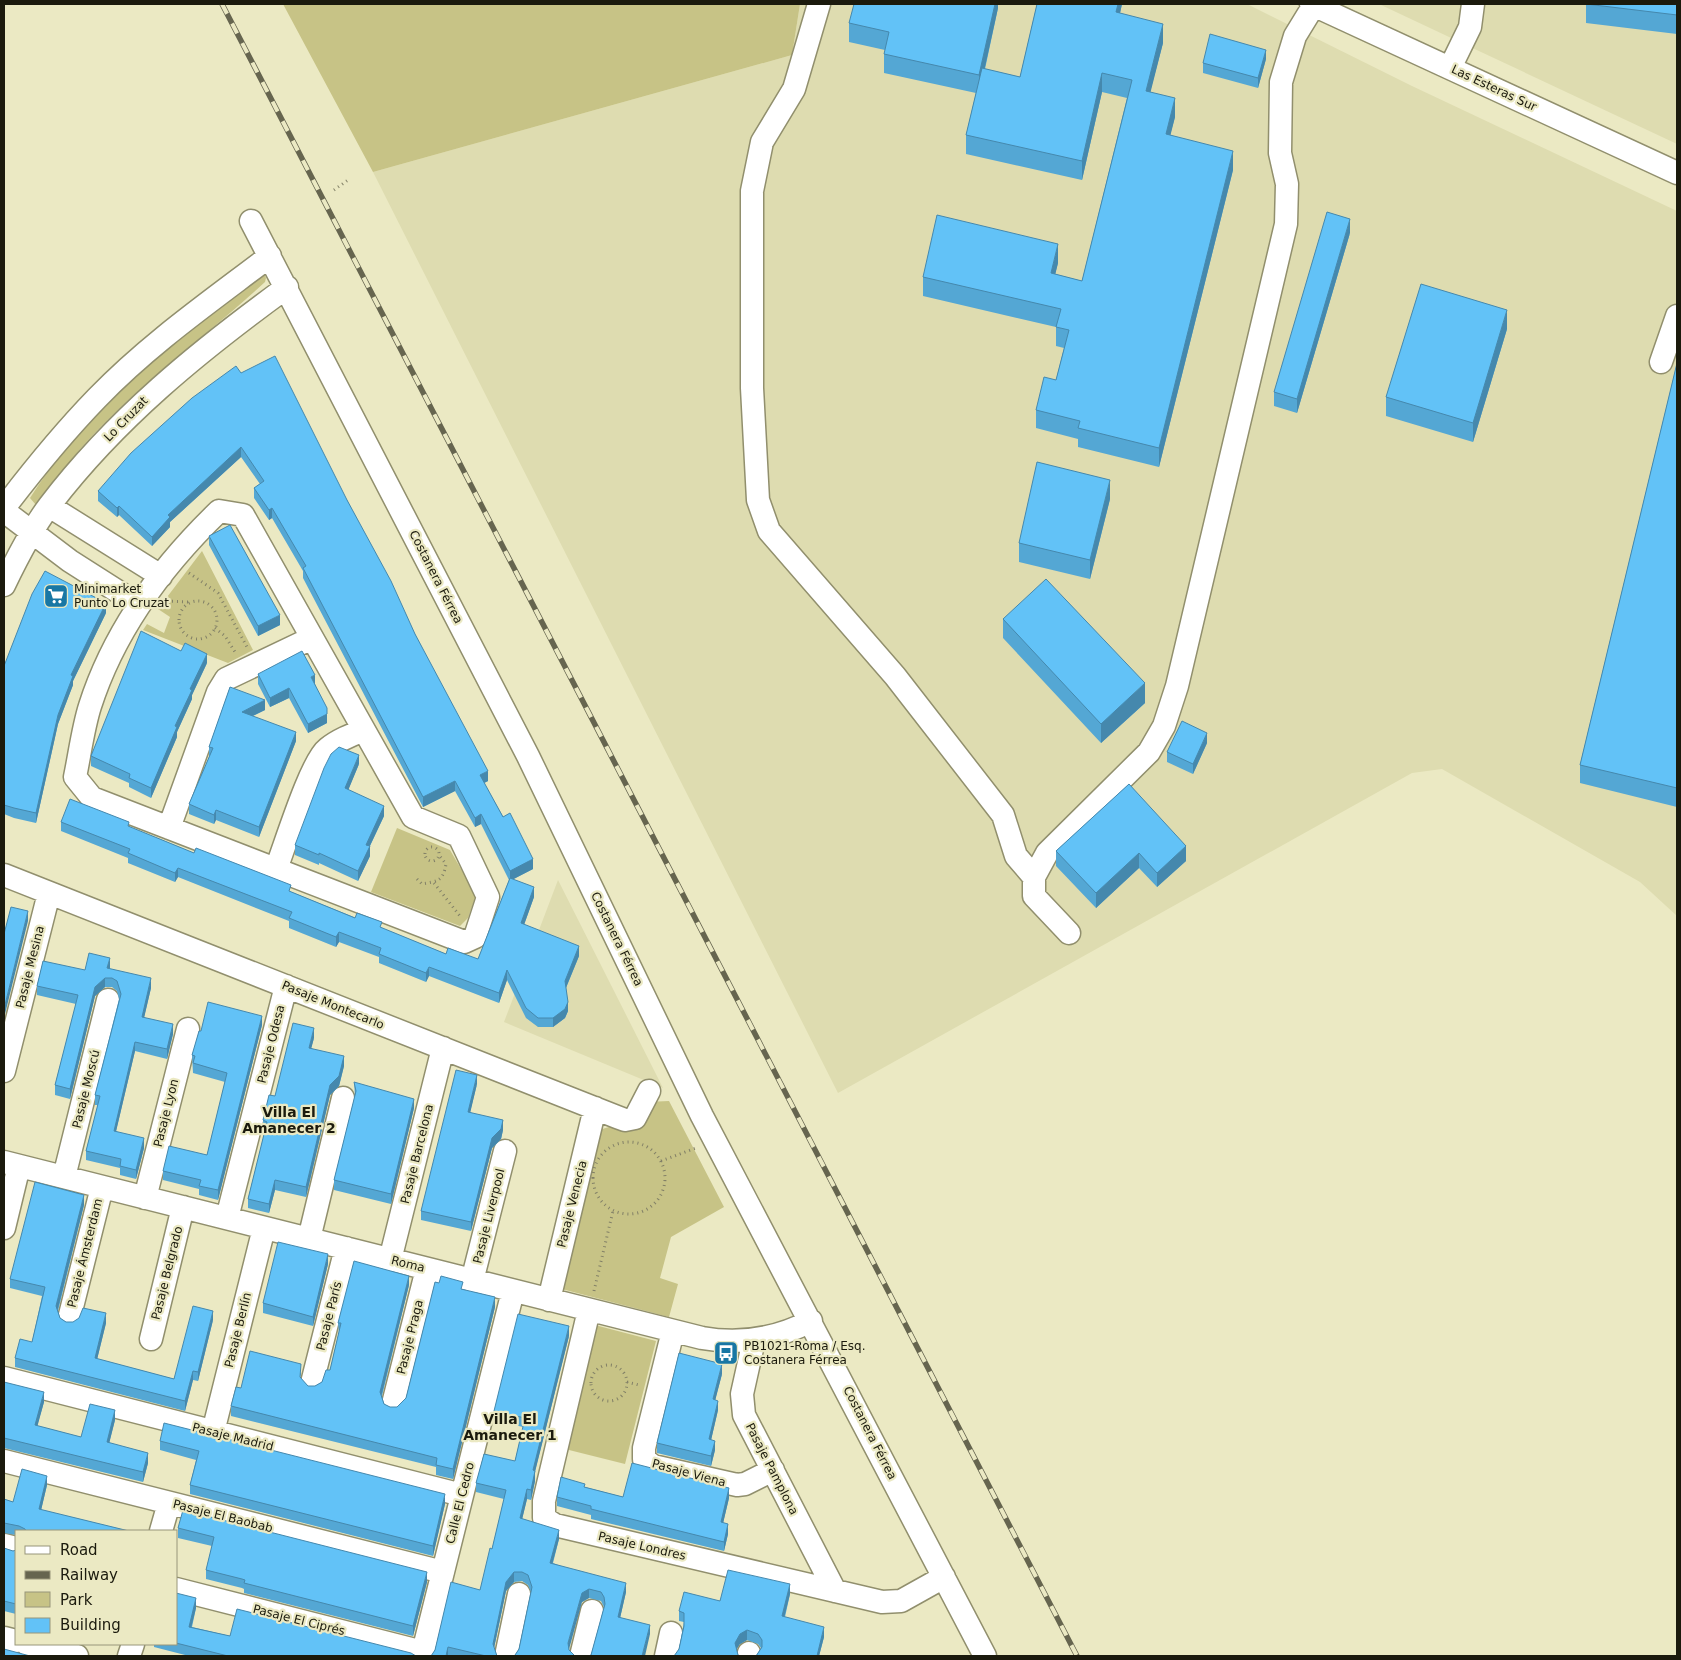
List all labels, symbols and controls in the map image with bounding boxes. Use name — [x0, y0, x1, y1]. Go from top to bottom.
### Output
street label: Las Esteras Sur — [1449, 62, 1539, 114]
street label: Lo Cruzat — [101, 393, 151, 444]
street label: Costanera Férrea — [406, 528, 466, 626]
place label: Minimarket Punto Lo Cruzat — [74, 582, 169, 610]
supermarket icon: Minimarket Punto Lo Cruzat — [43, 583, 69, 609]
street label: Costanera Férrea — [588, 890, 646, 988]
street label: Pasaje Mesina — [13, 924, 47, 1010]
street label: Pasaje Montecarlo — [280, 978, 386, 1032]
street label: Pasaje Odesa — [255, 1003, 287, 1085]
street label: Pasaje Moscú — [69, 1048, 103, 1130]
street label: Pasaje Lyon — [151, 1077, 181, 1149]
street label: Pasaje Barcelona — [398, 1103, 436, 1205]
district label: Villa El Amanecer 2 — [242, 1104, 336, 1136]
street label: Pasaje Venecia — [554, 1159, 590, 1249]
street label: Pasaje Liverpool — [470, 1167, 508, 1265]
street label: Pasaje Ámsterdam — [64, 1197, 105, 1309]
street label: Pasaje Belgrado — [149, 1225, 185, 1321]
street label: Roma — [390, 1253, 426, 1275]
street label: Pasaje París — [314, 1280, 344, 1352]
street label: Pasaje Berlín — [222, 1291, 254, 1369]
street label: Pasaje Praga — [394, 1298, 426, 1376]
place label: PB1021-Roma / Esq. Costanera Férrea — [744, 1339, 865, 1367]
bus stop icon: PB1021-Roma / Esq. Costanera Férrea — [713, 1340, 739, 1366]
street label: Costanera Férrea — [840, 1384, 900, 1482]
district label: Villa El Amanecer 1 — [463, 1411, 557, 1443]
street label: Pasaje Madrid — [191, 1420, 275, 1454]
street label: Pasaje Pamplona — [743, 1421, 801, 1517]
street label: Pasaje Viena — [651, 1456, 727, 1490]
street label: Calle El Cedro — [443, 1461, 477, 1545]
street label: Pasaje El Baobab — [172, 1497, 274, 1535]
street label: Pasaje Londres — [597, 1529, 687, 1563]
legend — [15, 1530, 178, 1645]
text: Road — [60, 1541, 98, 1559]
text: Railway — [60, 1566, 118, 1584]
text: Park — [60, 1591, 93, 1609]
street label: Pasaje El Ciprés — [251, 1602, 347, 1638]
text: Building — [60, 1616, 121, 1634]

